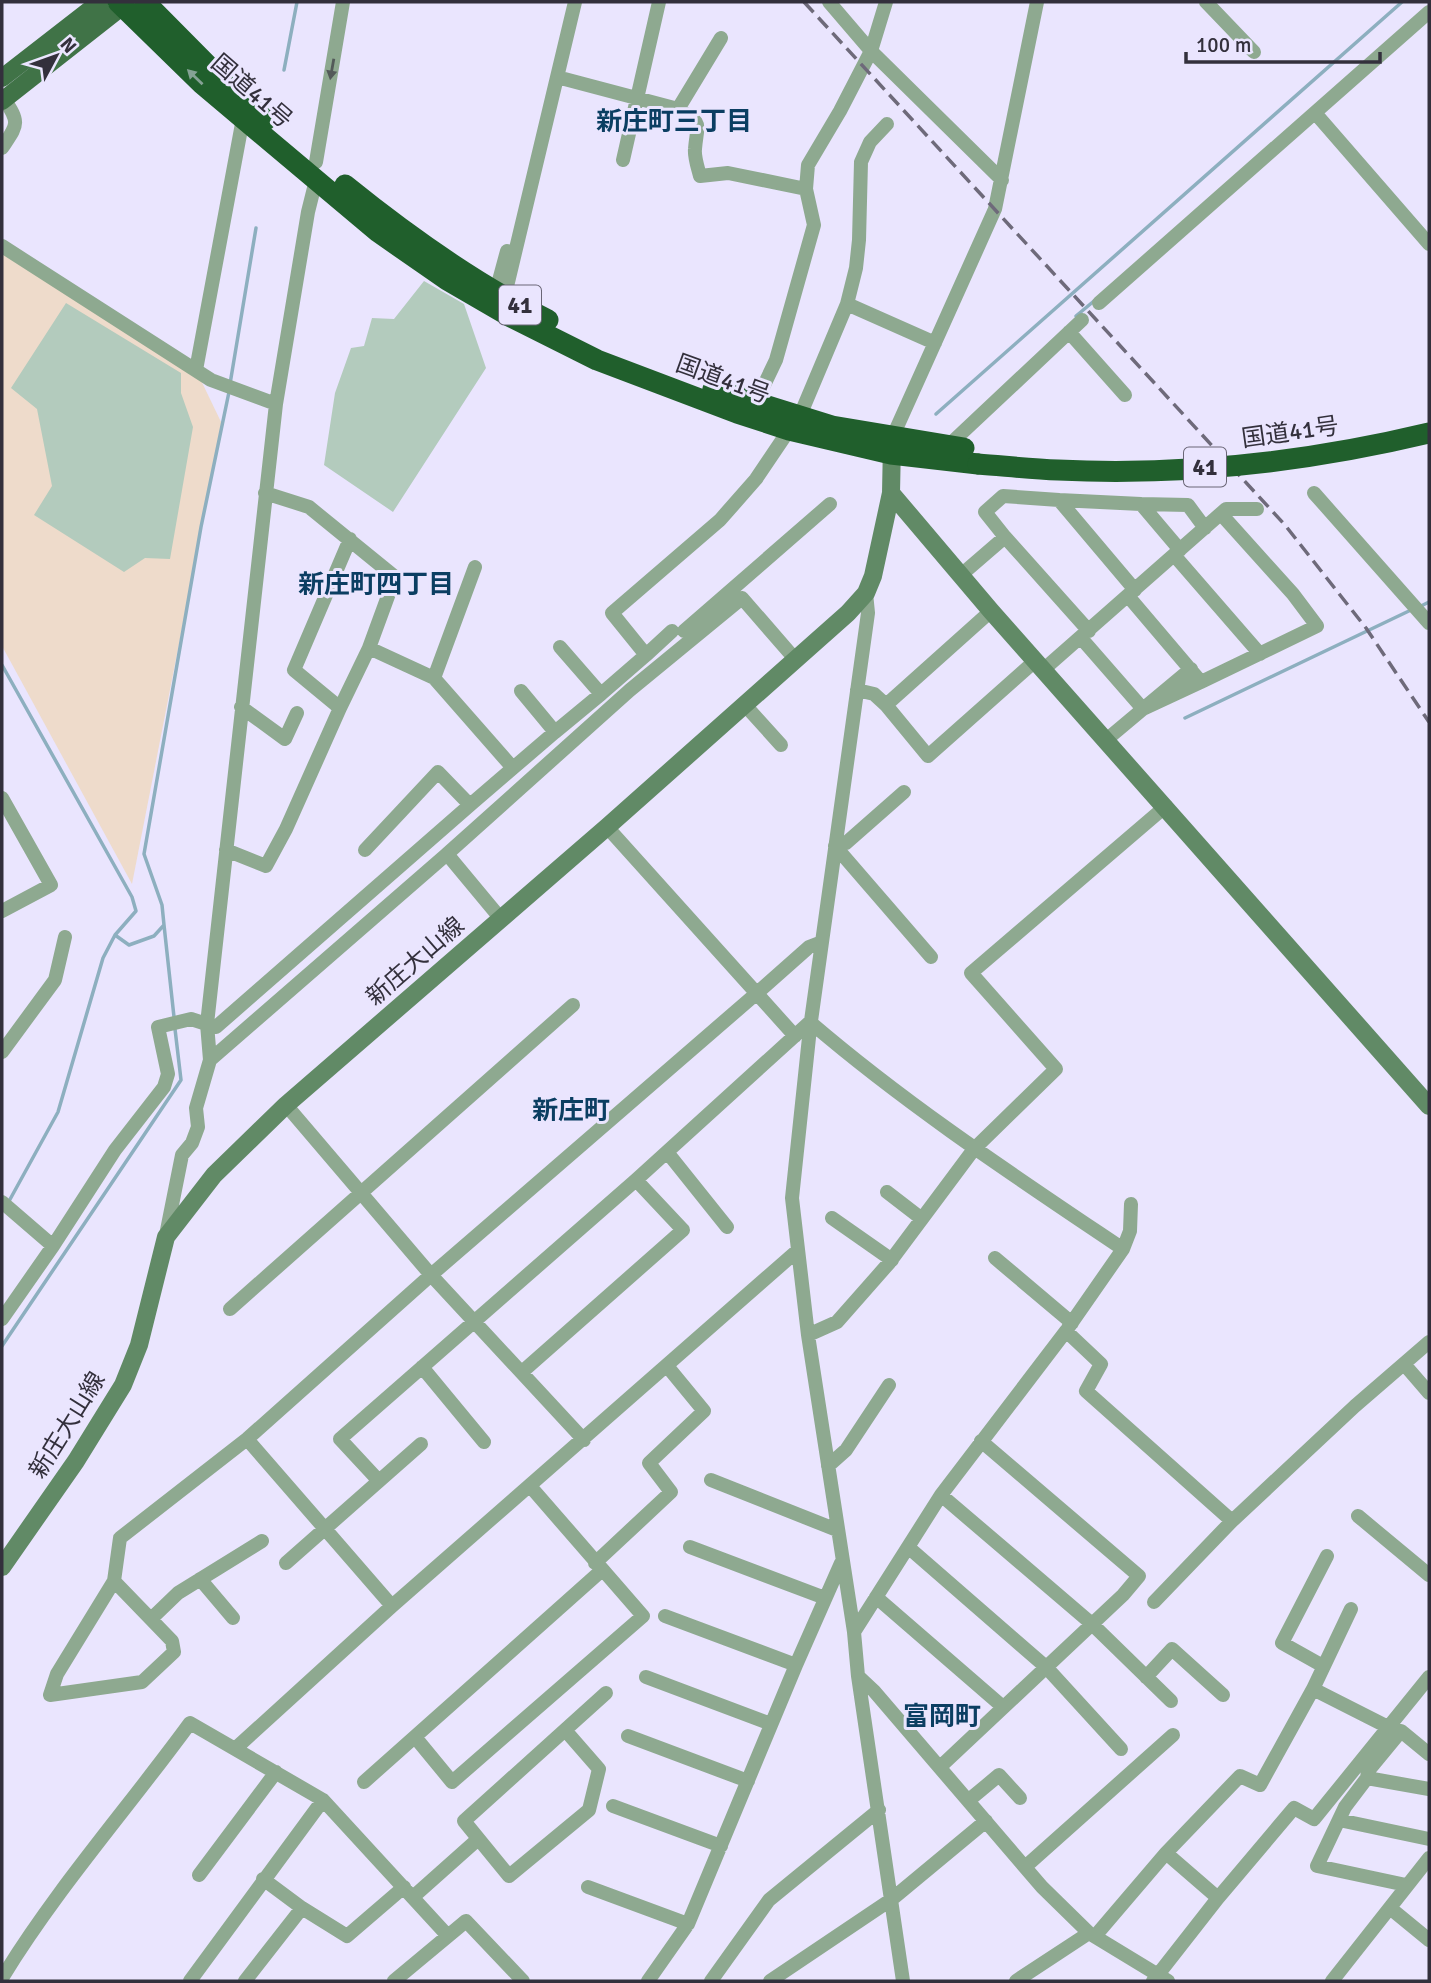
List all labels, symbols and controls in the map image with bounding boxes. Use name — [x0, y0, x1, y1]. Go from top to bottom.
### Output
north arrow — [21, 21, 91, 91]
scale bar — [1186, 21, 1380, 65]
text: 100 m — [1196, 32, 1251, 58]
text: N — [55, 33, 81, 58]
street label: 国道41号 — [205, 48, 299, 134]
one-way arrow — [326, 58, 337, 80]
one-way arrow — [187, 70, 204, 86]
district label: 新庄町三丁目 — [596, 106, 752, 138]
road number: 41 — [499, 286, 541, 324]
street label: 国道41号 — [672, 348, 774, 410]
street label: 国道41号 — [1239, 410, 1341, 454]
road number: 41 — [1184, 447, 1226, 486]
district label: 新庄町四丁目 — [298, 569, 454, 601]
street label: 新庄大山線 — [360, 910, 470, 1012]
district label: 新庄町 — [532, 1095, 610, 1127]
street label: 新庄大山線 — [22, 1366, 112, 1484]
district label: 富岡町 — [903, 1701, 981, 1733]

